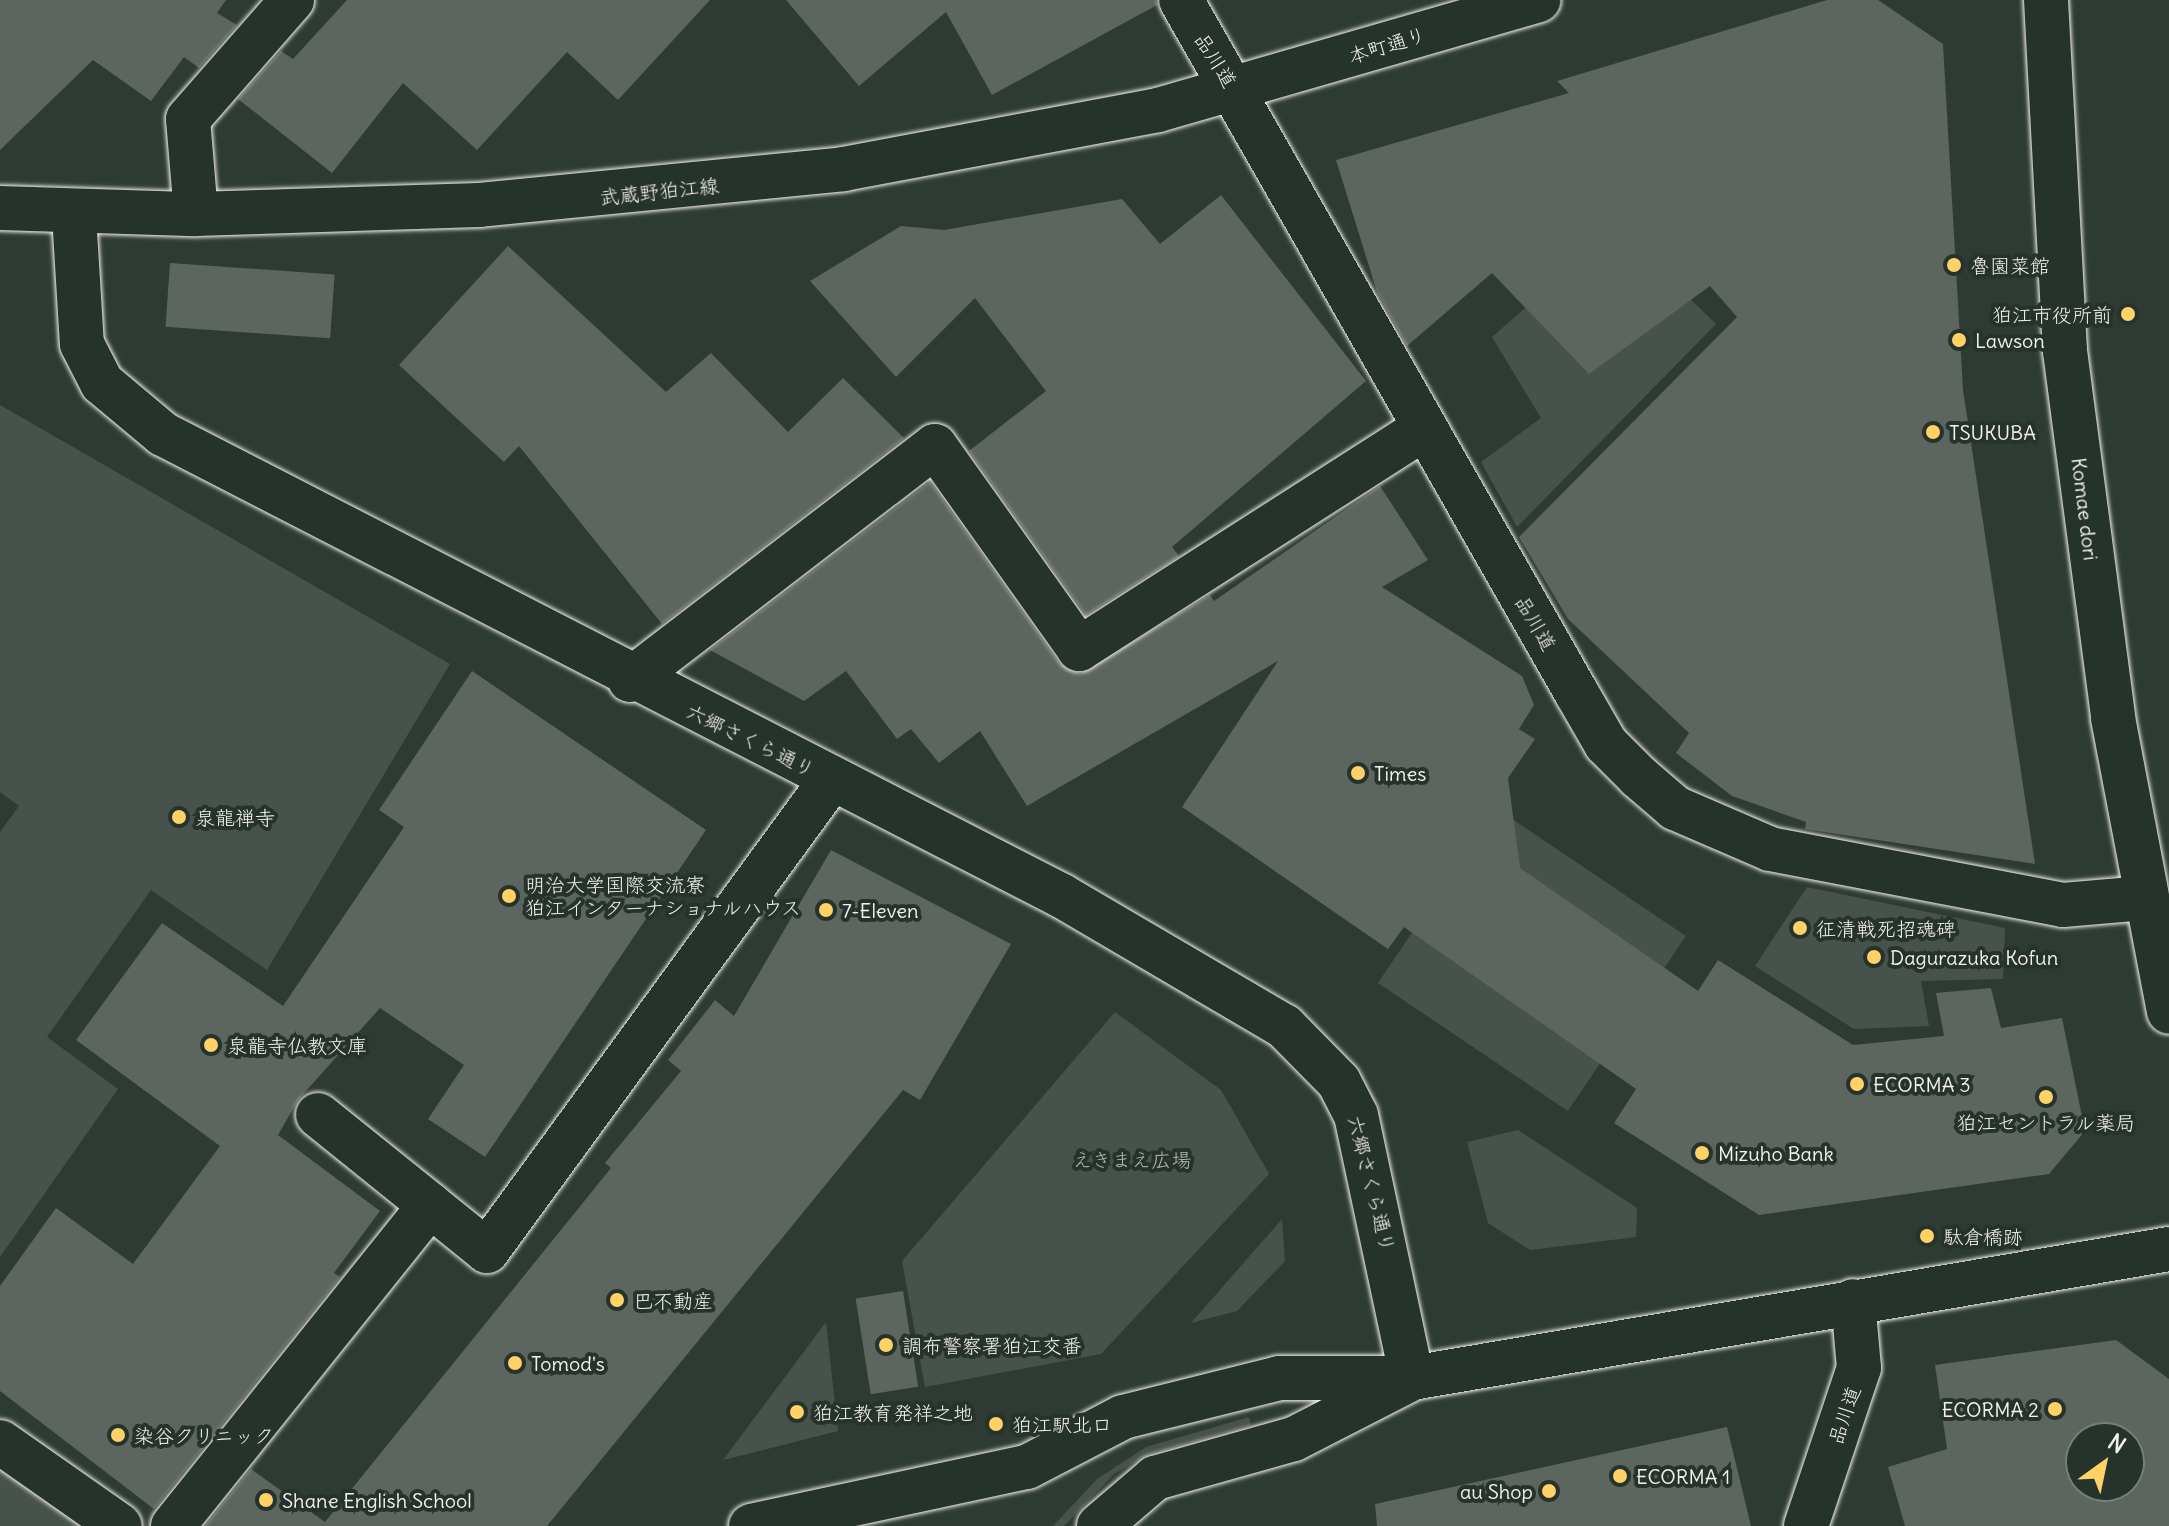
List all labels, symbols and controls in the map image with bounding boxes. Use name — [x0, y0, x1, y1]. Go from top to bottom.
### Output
street label: 本町通り — [1345, 22, 1429, 68]
street label: 品川道 — [1190, 28, 1242, 92]
street label: 武蔵野狛江線 — [598, 173, 720, 209]
place label: 魯園菜館 — [1970, 253, 2050, 277]
marker: 魯園菜館 — [1945, 256, 1963, 274]
place label: 狛江市役所前 — [1992, 302, 2112, 326]
marker: 狛江市役所前 — [2119, 305, 2137, 323]
place label: Lawson — [1975, 328, 2045, 352]
marker: Lawson — [1950, 331, 1968, 349]
place label: TSUKUBA — [1949, 420, 2036, 444]
marker: TSUKUBA — [1924, 423, 1942, 441]
street label: Komae dori — [2067, 456, 2103, 562]
street label: 品川道 — [1511, 591, 1561, 655]
street label: 六郷さくら通り — [683, 699, 819, 781]
place label: Times — [1374, 761, 1426, 785]
marker: Times — [1349, 764, 1367, 782]
place label: 泉龍禅寺 — [195, 805, 275, 829]
marker: 泉龍禅寺 — [170, 808, 188, 826]
place label: 明治大学国際交流寮 狛江インターナショナルハウス — [525, 872, 805, 919]
marker: 明治大学国際交流寮 狛江インターナショナルハウス — [500, 887, 518, 905]
place label: 7-Eleven — [842, 898, 919, 922]
marker: 7-Eleven — [817, 901, 835, 919]
place label: 征清戦死招魂碑 — [1816, 916, 1956, 940]
marker: 征清戦死招魂碑 — [1791, 919, 1809, 937]
place label: Dagurazuka Kofun — [1890, 945, 2058, 969]
marker: Dagurazuka Kofun — [1865, 948, 1883, 966]
place label: 泉龍寺仏教文庫 — [227, 1033, 367, 1057]
marker: 泉龍寺仏教文庫 — [202, 1036, 220, 1054]
place label: ECORMA 3 — [1873, 1072, 1971, 1096]
marker: ECORMA 3 — [1848, 1075, 1866, 1093]
marker: 狛江セントラル薬局 — [2037, 1088, 2055, 1106]
place label: 狛江セントラル薬局 — [1956, 1110, 2136, 1134]
street label: 六郷さくら通り — [1343, 1113, 1401, 1255]
place label: Mizuho Bank — [1718, 1141, 1834, 1165]
marker: Mizuho Bank — [1693, 1144, 1711, 1162]
park label: えきまえ広場 — [1072, 1147, 1192, 1171]
place label: 駄倉橋跡 — [1943, 1224, 2023, 1248]
marker: 駄倉橋跡 — [1918, 1227, 1936, 1245]
place label: 巴不動産 — [633, 1288, 713, 1312]
marker: 巴不動産 — [608, 1291, 626, 1309]
place label: 調布警察署狛江交番 — [902, 1333, 1082, 1357]
marker: 調布警察署狛江交番 — [877, 1336, 895, 1354]
place label: Tomod's — [531, 1351, 605, 1375]
marker: Tomod's — [506, 1354, 524, 1372]
street label: 品川道 — [1823, 1383, 1865, 1447]
place label: ECORMA 2 — [1942, 1397, 2039, 1421]
place label: 狛江教育発祥之地 — [813, 1400, 973, 1424]
marker: ECORMA 2 — [2046, 1400, 2064, 1418]
marker: 狛江教育発祥之地 — [788, 1403, 806, 1421]
place label: 狛江駅北口 — [1012, 1412, 1112, 1436]
marker: 狛江駅北口 — [987, 1415, 1005, 1433]
north arrow — [2065, 1422, 2145, 1502]
place label: 染谷クリニック — [134, 1423, 274, 1447]
marker: 染谷クリニック — [109, 1426, 127, 1444]
text: N — [2103, 1428, 2131, 1459]
place label: ECORMA 1 — [1636, 1464, 1730, 1488]
marker: ECORMA 1 — [1611, 1467, 1629, 1485]
place label: au Shop — [1460, 1479, 1533, 1503]
marker: au Shop — [1540, 1482, 1558, 1500]
place label: Shane English School — [282, 1488, 472, 1512]
marker: Shane English School — [257, 1491, 275, 1509]

